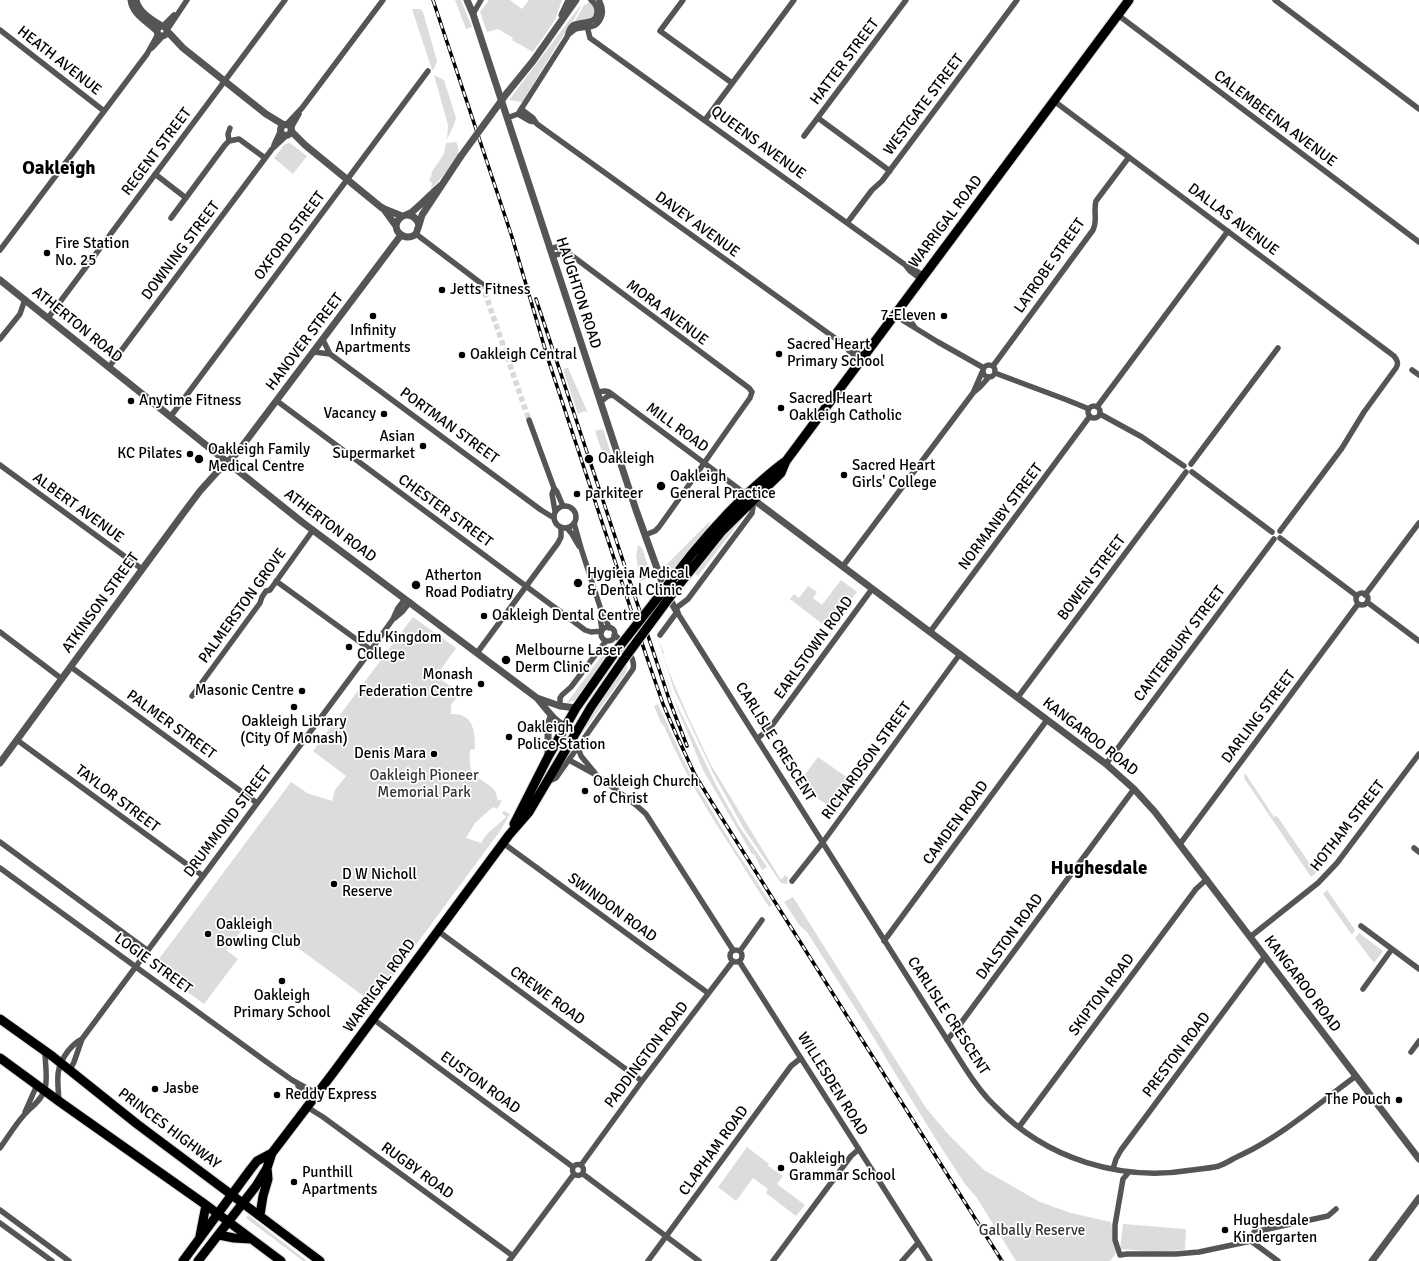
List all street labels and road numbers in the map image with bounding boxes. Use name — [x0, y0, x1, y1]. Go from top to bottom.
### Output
street label: HATTER STREET — [807, 15, 883, 109]
street label: HEATH AVENUE — [13, 23, 105, 99]
street label: WESTGATE STREET — [880, 51, 968, 159]
street label: CALEMBEENA AVENUE — [1210, 67, 1340, 171]
street label: QUEENS AVENUE — [707, 103, 809, 183]
street label: REGENT STREET — [118, 105, 196, 199]
street label: WARRIGAL ROAD — [905, 172, 987, 272]
street label: DALLAS AVENUE — [1184, 180, 1282, 260]
street label: OXFORD STREET — [251, 188, 329, 284]
street label: DAVEY AVENUE — [651, 188, 743, 262]
street label: DOWNING STREET — [138, 198, 224, 304]
street label: LATROBE STREET — [1011, 215, 1089, 317]
street label: HAUGHTON ROAD — [551, 235, 605, 351]
street label: MORA AVENUE — [623, 276, 711, 350]
street label: ATHERTON ROAD — [28, 283, 126, 367]
street label: HANOVER STREET — [263, 290, 347, 394]
street label: PORTMAN STREET — [396, 384, 502, 468]
street label: MILL ROAD — [642, 399, 712, 457]
street label: NORMANBY STREET — [955, 460, 1047, 574]
street label: ALBERT AVENUE — [29, 469, 127, 547]
street label: CHESTER STREET — [394, 471, 496, 551]
street label: ATHERTON ROAD — [280, 485, 380, 567]
street label: BOWEN STREET — [1054, 532, 1130, 624]
street label: PALMERSTON GROVE — [195, 545, 291, 667]
street label: ATKINSON STREET — [59, 549, 143, 657]
street label: CANTERBURY STREET — [1131, 582, 1229, 706]
street label: EARLSTOWN ROAD — [771, 593, 857, 703]
street label: DARLING STREET — [1218, 667, 1300, 767]
street label: CARLISLE CRESCENT — [731, 679, 819, 805]
street label: PALMER STREET — [123, 687, 219, 763]
street label: KANGAROO ROAD — [1039, 694, 1141, 780]
street label: RICHARDSON STREET — [818, 699, 916, 823]
street label: TAYLOR STREET — [71, 762, 163, 836]
street label: DRUMMOND STREET — [180, 763, 276, 881]
street label: HOTHAM STREET — [1307, 777, 1389, 875]
street label: CAMDEN ROAD — [920, 778, 992, 868]
street label: SWINDON ROAD — [564, 870, 660, 946]
street label: DALSTON ROAD — [973, 890, 1047, 984]
street label: LOGIE STREET — [111, 930, 195, 998]
street label: KANGAROO ROAD — [1260, 932, 1344, 1036]
street label: WARRIGAL ROAD — [340, 936, 420, 1036]
street label: SKIPTON ROAD — [1065, 951, 1139, 1039]
street label: CARLISLE CRESCENT — [903, 954, 993, 1078]
street label: CREWE ROAD — [506, 963, 588, 1029]
street label: PADDINGTON ROAD — [601, 998, 693, 1112]
street label: PRESTON ROAD — [1139, 1009, 1215, 1101]
street label: WILLESDEN ROAD — [793, 1029, 871, 1139]
street label: EUSTON ROAD — [437, 1048, 523, 1118]
street label: PRINCES HIGHWAY — [114, 1085, 224, 1173]
street label: CLAPHAM ROAD — [675, 1103, 753, 1199]
street label: RUGBY ROAD — [377, 1139, 457, 1203]

